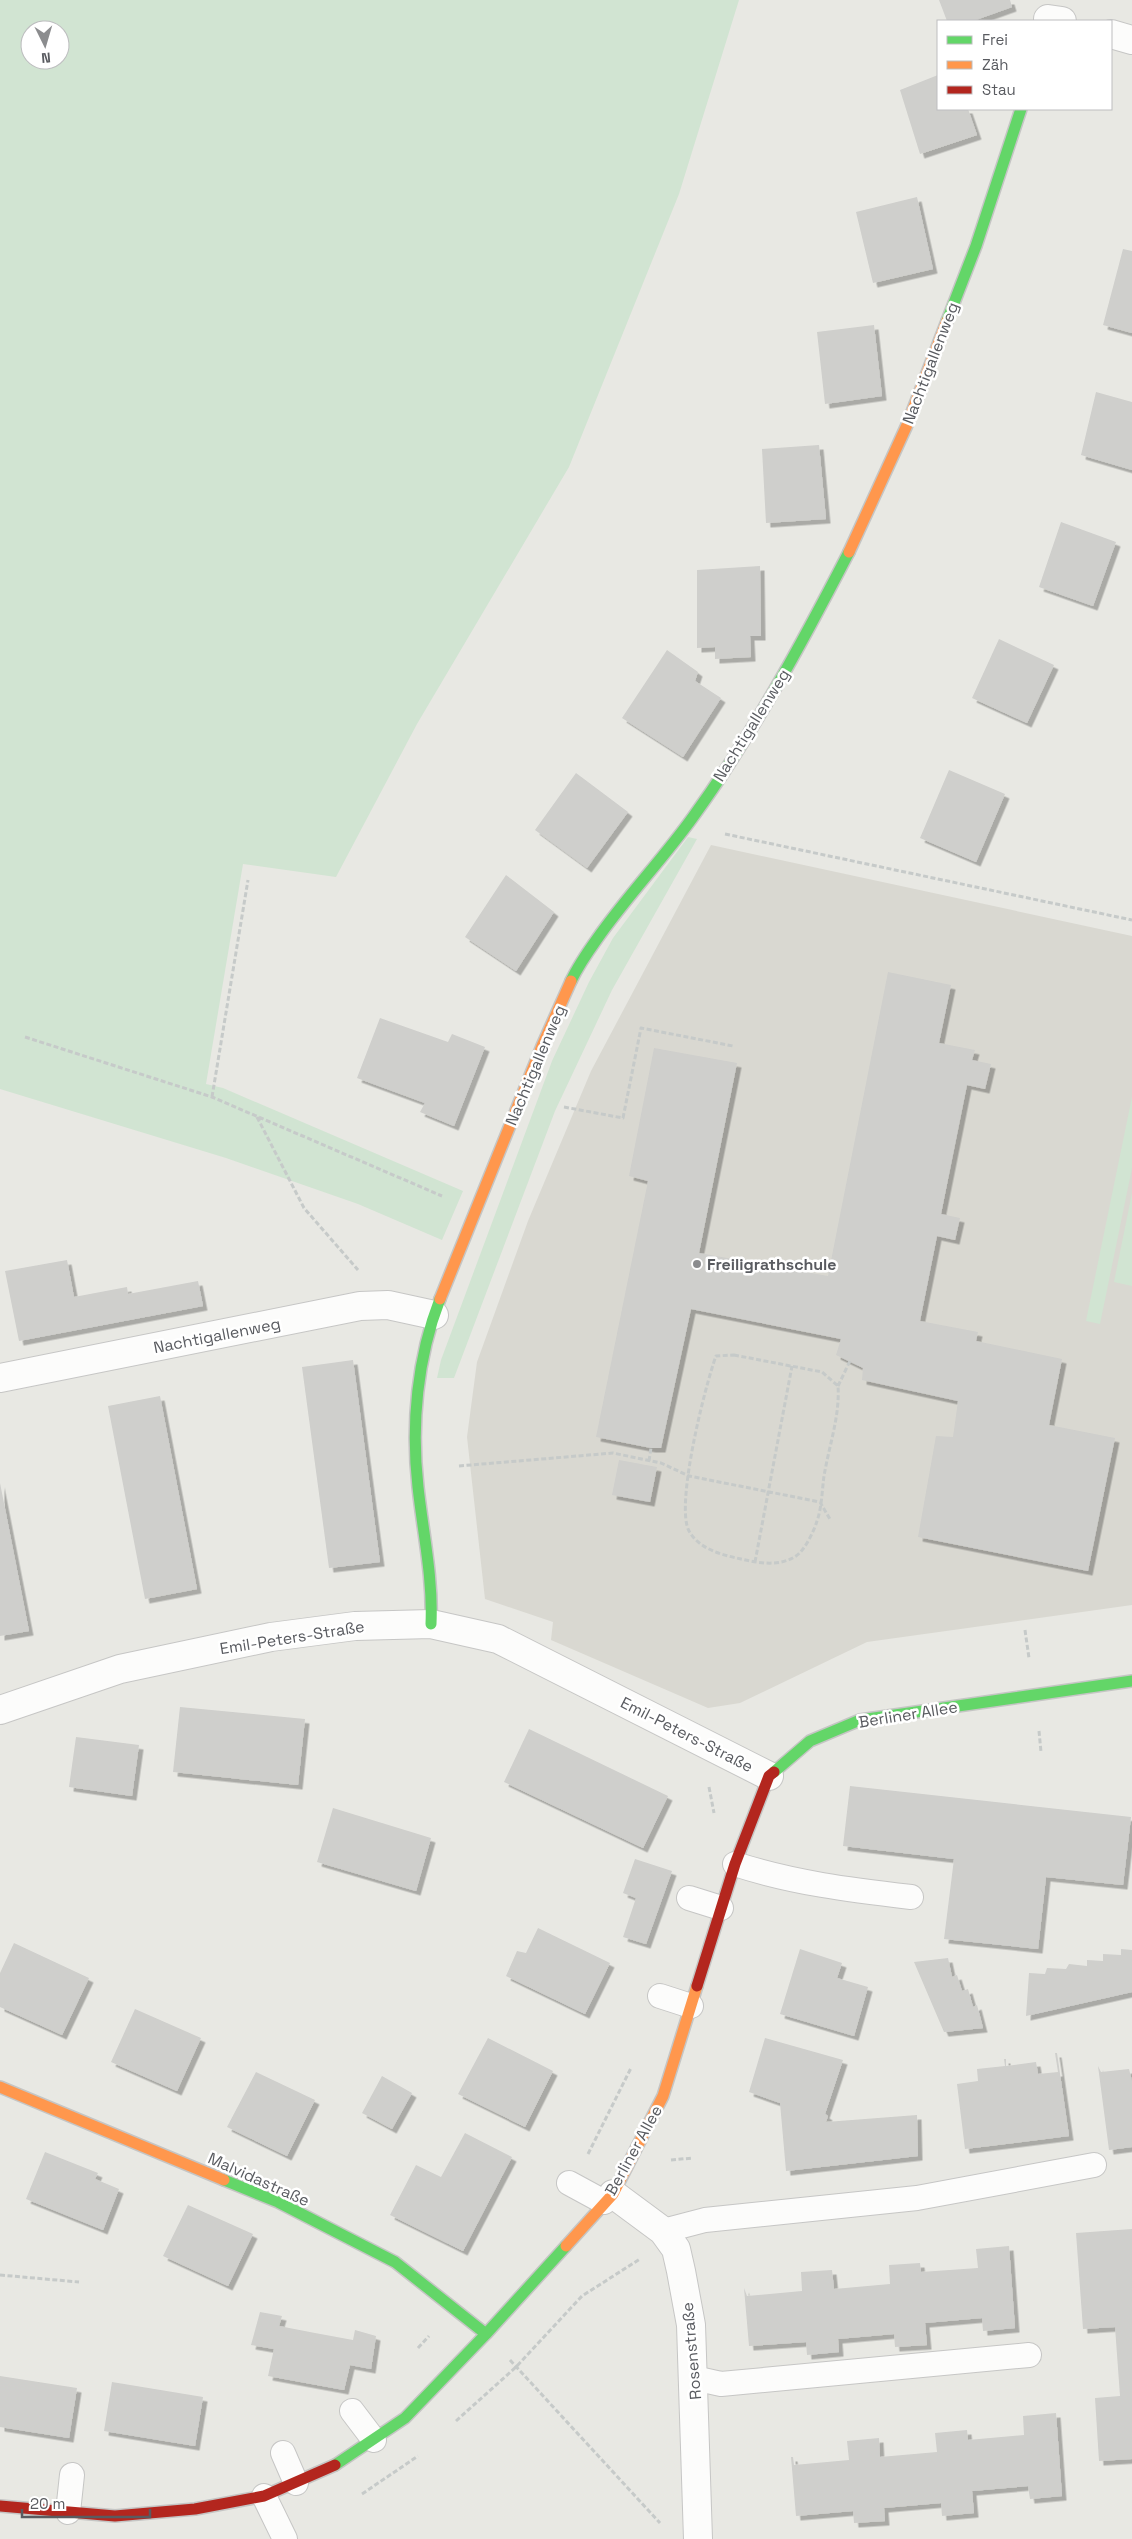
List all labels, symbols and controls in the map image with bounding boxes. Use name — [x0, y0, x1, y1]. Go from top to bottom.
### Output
north arrow — [20, 20, 70, 70]
legend — [937, 20, 1112, 110]
text: Frei — [982, 30, 1008, 49]
text: N — [41, 49, 52, 67]
text: Zäh — [982, 55, 1008, 74]
text: Stau — [982, 80, 1016, 99]
street label: Nachtigallenweg — [898, 299, 963, 427]
street label: Nachtigallenweg — [708, 665, 795, 786]
street label: Nachtigallenweg — [501, 1002, 570, 1129]
place label: Freiligrathschule — [707, 1254, 837, 1275]
marker: Freiligrathschule — [691, 1258, 703, 1270]
street label: Nachtigallenweg — [152, 1313, 282, 1358]
street label: Emil-Peters-Straße — [218, 1616, 366, 1659]
street label: Emil-Peters-Straße — [617, 1692, 757, 1777]
street label: Berliner Allee — [857, 1696, 959, 1733]
street label: Berliner Allee — [600, 2101, 667, 2199]
street label: Malvidastraße — [205, 2148, 313, 2211]
street label: Rosenstraße — [677, 2301, 706, 2401]
scale bar — [22, 2486, 150, 2518]
text: 20 m — [30, 2494, 65, 2513]

